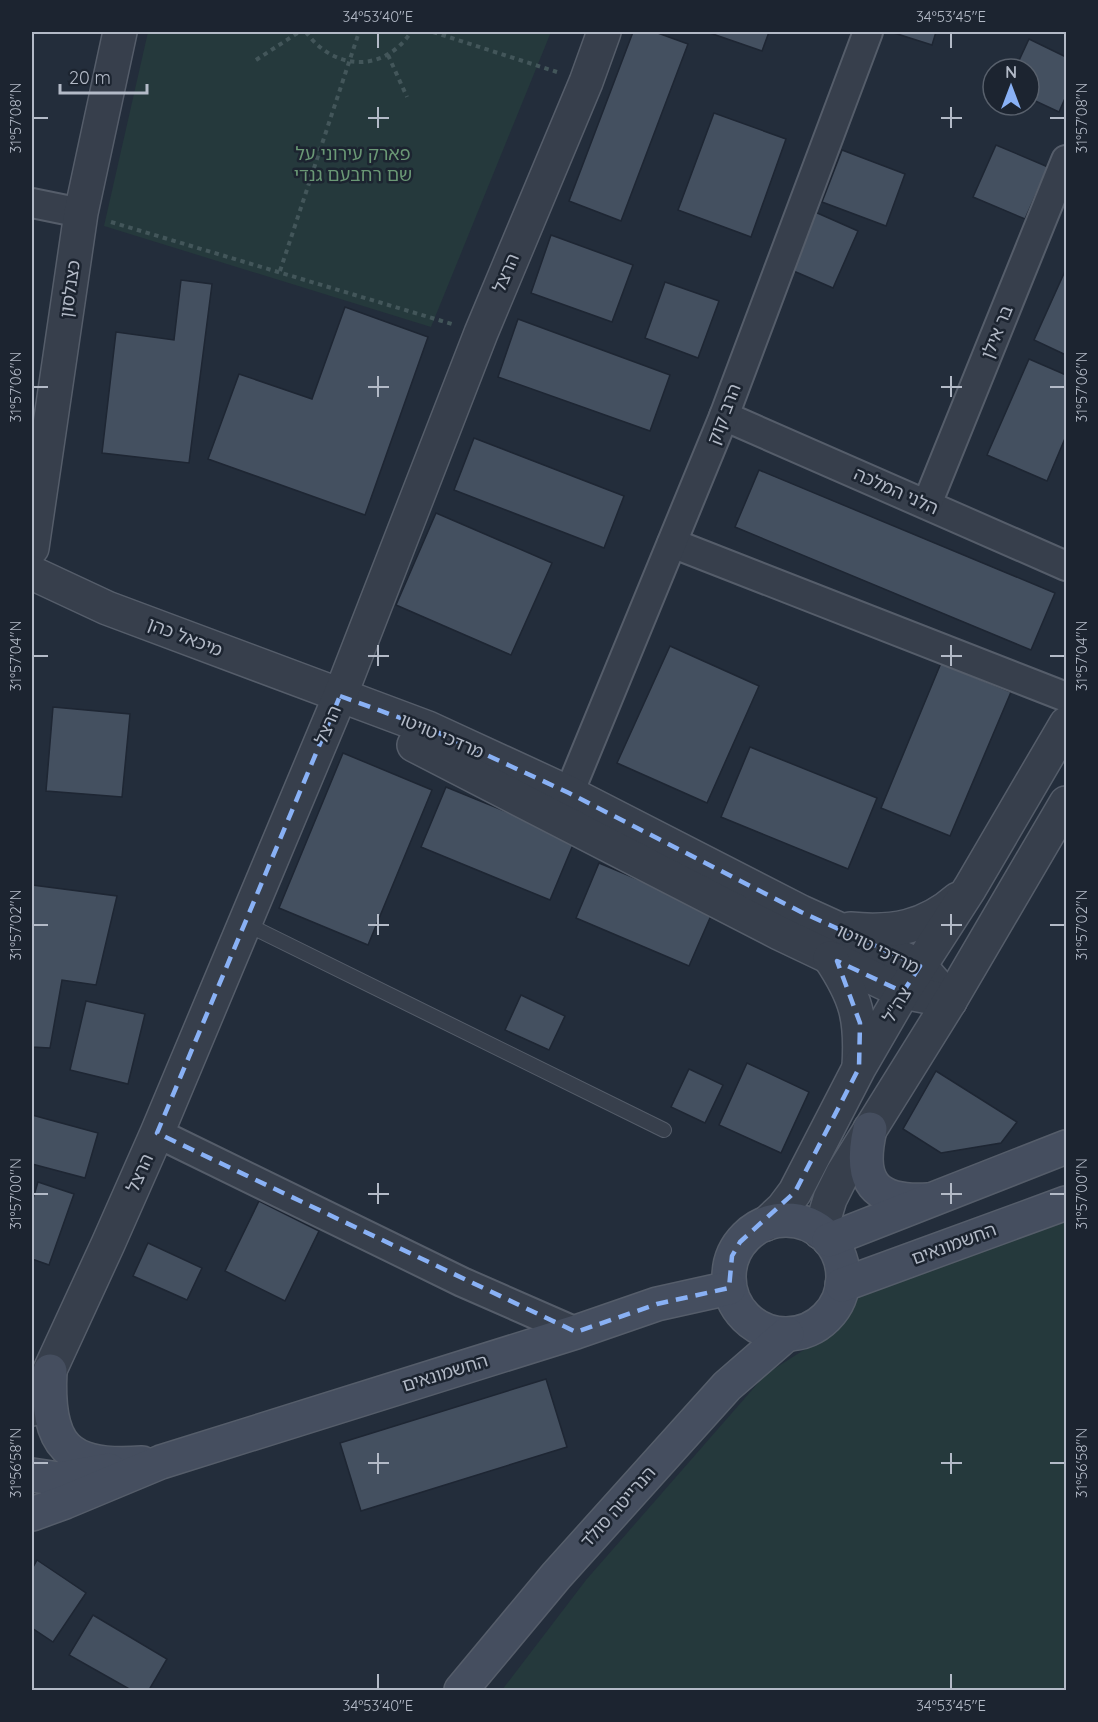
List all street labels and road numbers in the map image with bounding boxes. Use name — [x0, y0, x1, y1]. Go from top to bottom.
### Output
street label: הרצל — [487, 250, 524, 296]
street label: כצנלסון — [54, 259, 85, 319]
street label: בר אילן — [975, 302, 1018, 362]
street label: הרב קוק — [701, 380, 746, 447]
street label: הלני המלכה — [850, 462, 942, 519]
street label: מיכאל כהן — [144, 612, 226, 661]
street label: הרצל — [309, 702, 346, 748]
street label: מרדכי טויטו — [397, 708, 488, 764]
street label: מרדכי טויטו — [833, 919, 923, 978]
street label: צה"ל — [877, 983, 916, 1027]
street label: הרצל — [121, 1150, 158, 1196]
street label: החשמונאים — [908, 1218, 999, 1269]
street label: החשמונאים — [399, 1349, 491, 1396]
street label: הנרייטה סולד — [575, 1461, 660, 1552]

